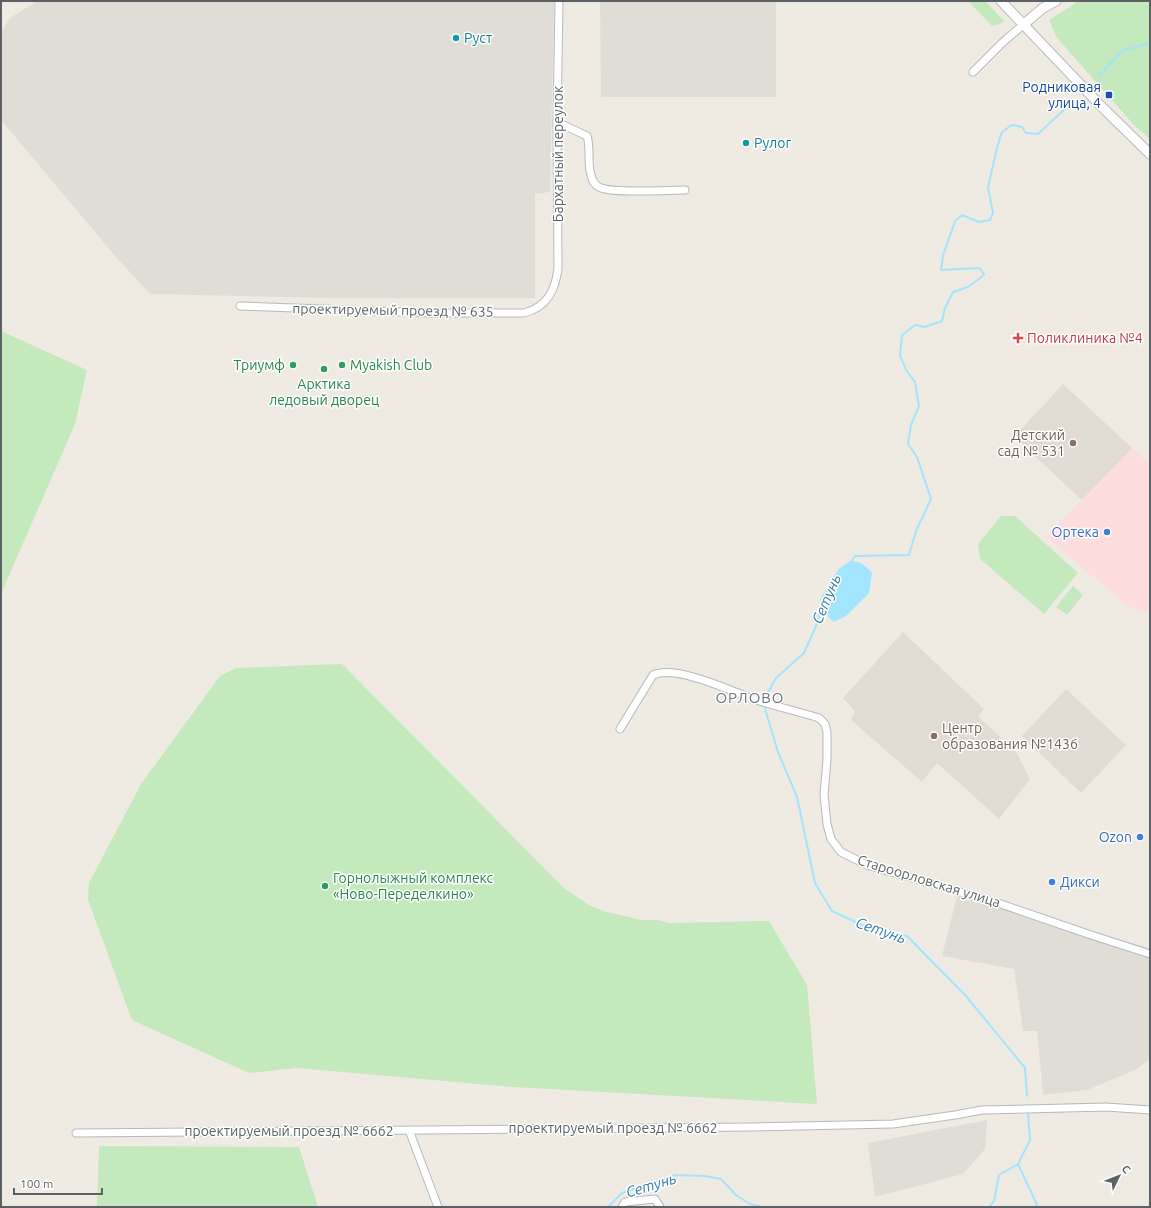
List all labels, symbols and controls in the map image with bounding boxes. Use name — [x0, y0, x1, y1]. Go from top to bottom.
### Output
place label: Руст — [464, 30, 492, 46]
marker: Руст — [451, 33, 461, 43]
place label: Родниковая улица, 4 — [1022, 79, 1101, 111]
street label: Бархатный переулок — [550, 86, 566, 222]
marker: Родниковая улица, 4 — [1104, 90, 1114, 100]
place label: Рулог — [754, 135, 791, 151]
marker: Рулог — [741, 138, 751, 148]
street label: проектируемый проезд № 635 — [292, 300, 494, 320]
place label: Поликлиника №4 — [1027, 330, 1143, 346]
marker: Поликлиника №4 — [1012, 332, 1024, 344]
place label: Триумф — [234, 357, 285, 373]
place label: Myakish Club — [350, 357, 432, 373]
marker: Триумф — [288, 360, 298, 370]
marker: Myakish Club — [337, 360, 347, 370]
marker: Арктика ледовый дворец — [319, 364, 329, 374]
place label: Арктика ледовый дворец — [269, 376, 379, 408]
place label: Детский сад № 531 — [998, 427, 1065, 459]
marker: Детский сад № 531 — [1068, 438, 1078, 448]
place label: Ортека — [1052, 524, 1099, 540]
marker: Ортека — [1102, 527, 1112, 537]
water label: Сетунь — [808, 572, 844, 626]
district label: ОРЛОВО — [715, 689, 785, 706]
place label: Центр образования №1436 — [942, 720, 1078, 752]
marker: Центр образования №1436 — [929, 731, 939, 741]
place label: Ozon — [1099, 829, 1132, 845]
marker: Ozon — [1135, 832, 1145, 842]
street label: Староорловская улица — [856, 852, 1002, 910]
place label: Горнолыжный комплекс «Ново-Переделкино» — [333, 870, 494, 902]
place label: Дикси — [1060, 874, 1100, 890]
marker: Дикси — [1047, 877, 1057, 887]
marker: Горнолыжный комплекс «Ново-Переделкино» — [320, 881, 330, 891]
water label: Сетунь — [854, 913, 908, 947]
street label: проектируемый проезд № 6662 — [508, 1120, 718, 1136]
street label: проектируемый проезд № 6662 — [184, 1123, 394, 1139]
north arrow — [1099, 1156, 1139, 1196]
text: С — [1120, 1163, 1133, 1176]
water label: Сетунь — [624, 1169, 678, 1201]
scale bar — [14, 1170, 102, 1196]
text: 100 m — [20, 1177, 53, 1190]

